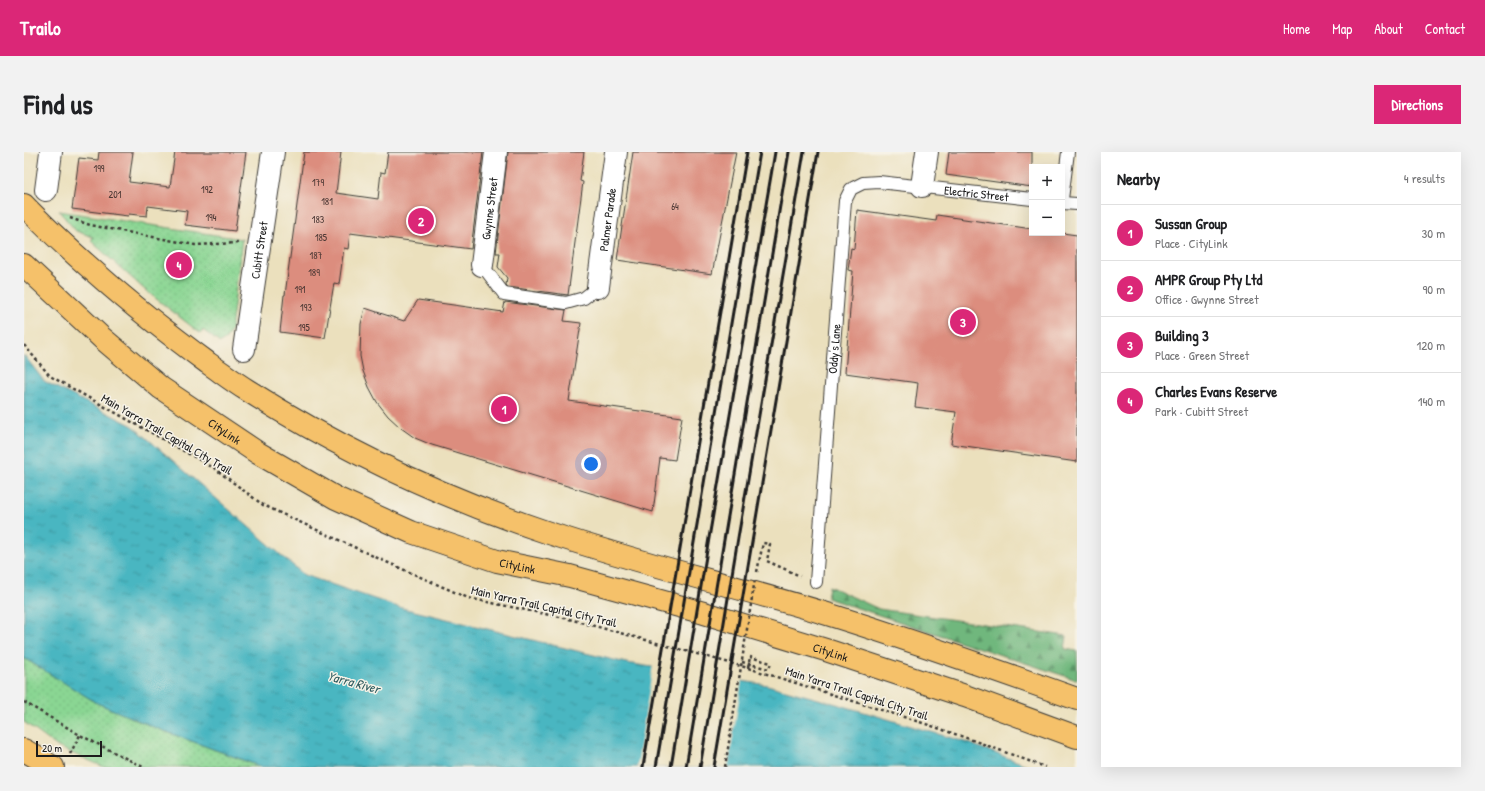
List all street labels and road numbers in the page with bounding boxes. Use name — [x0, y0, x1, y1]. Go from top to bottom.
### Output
street label: Gwynne Street — [477, 175, 501, 241]
street label: Electric Street — [943, 181, 1010, 205]
street label: Palmer Parade — [594, 187, 620, 252]
street label: Cubitt Street — [246, 219, 271, 280]
street label: Oddy's Lane — [823, 323, 844, 374]
street label: Main Yarra Trail Capital City Trail — [98, 389, 236, 479]
street label: CityLink — [205, 414, 245, 448]
street label: CityLink — [498, 553, 537, 577]
street label: Main Yarra Trail Capital City Trail — [470, 581, 619, 631]
street label: CityLink — [811, 638, 850, 665]
street label: Main Yarra Trail Capital City Trail — [784, 662, 931, 724]

